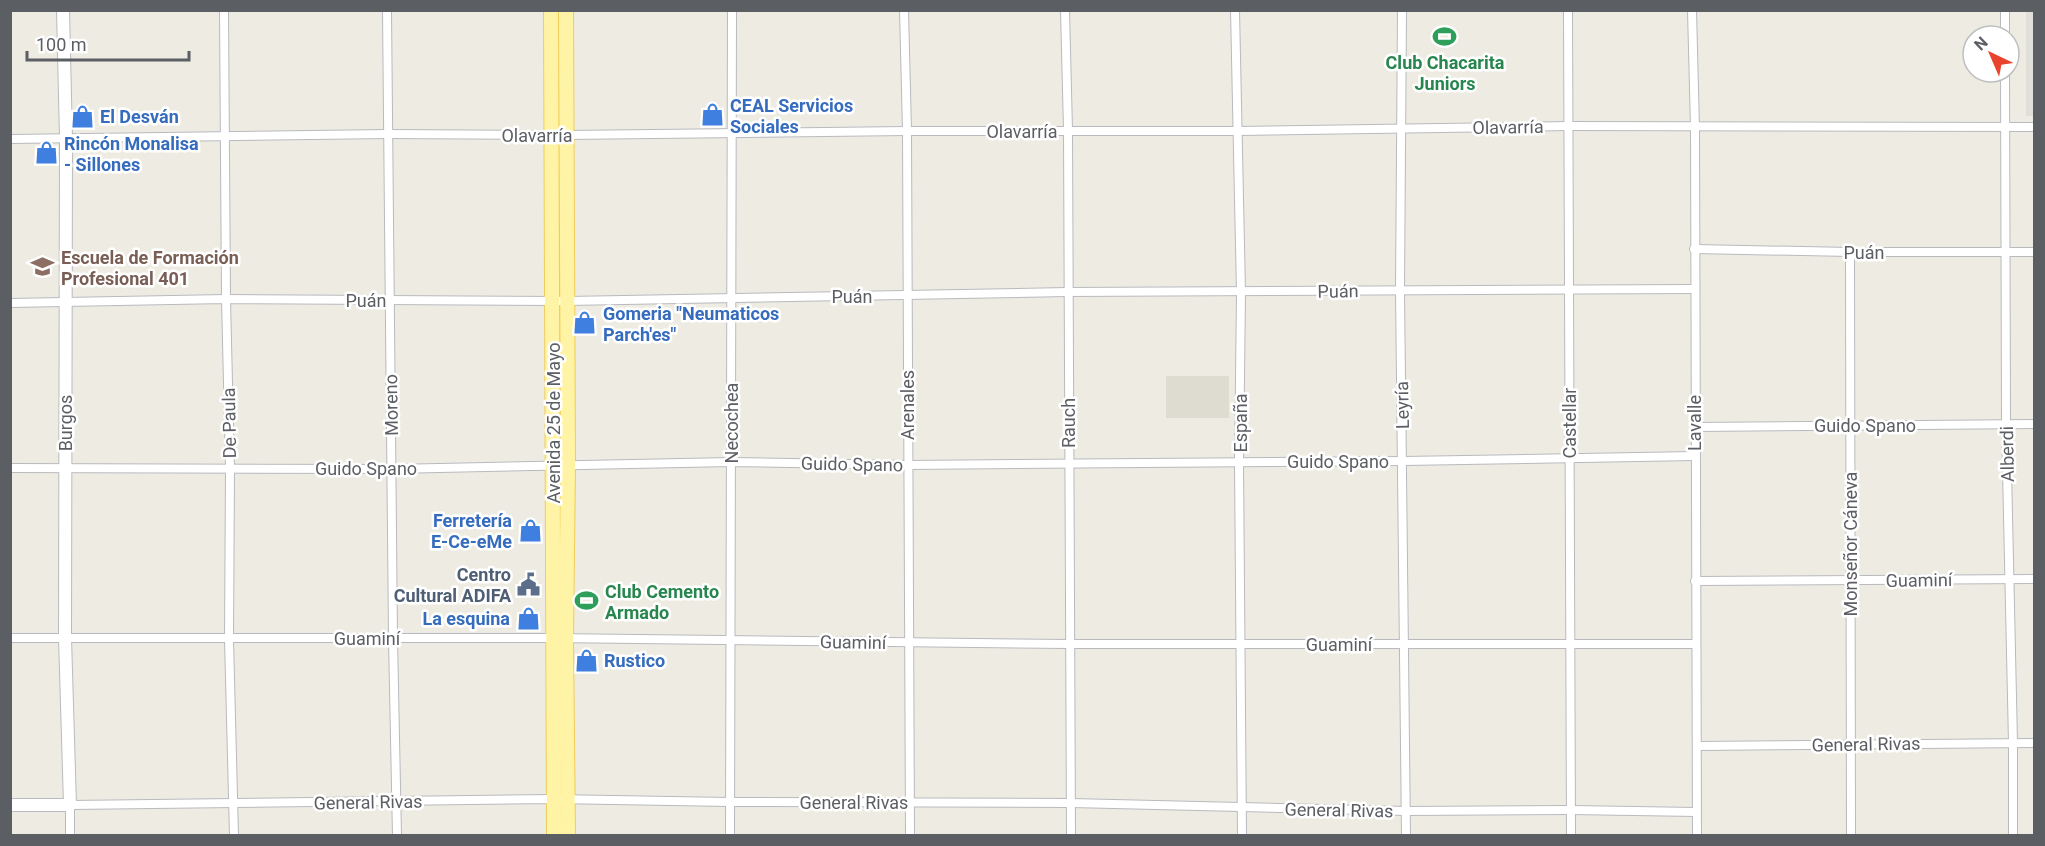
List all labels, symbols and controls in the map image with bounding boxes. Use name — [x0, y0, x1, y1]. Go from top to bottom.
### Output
sports icon: Club Chacarita Juniors — [1432, 23, 1458, 49]
scale bar — [27, 24, 189, 62]
north arrow — [1961, 24, 2021, 84]
text: N — [1970, 33, 1992, 54]
text: 100 m — [36, 34, 87, 55]
place label: Club Chacarita Juniors — [1386, 52, 1505, 94]
place label: CEAL Servicios Sociales — [730, 95, 853, 137]
shop icon: CEAL Servicios Sociales — [699, 102, 725, 128]
shop icon: El Desván — [69, 103, 95, 129]
place label: El Desván — [100, 106, 179, 127]
street label: Olavarría — [1472, 116, 1544, 138]
street label: Olavarría — [986, 121, 1058, 142]
street label: Olavarría — [501, 125, 573, 146]
place label: Rincón Monalisa - Sillones — [64, 133, 199, 175]
shop icon: Rincón Monalisa - Sillones — [33, 140, 59, 166]
street label: Puán — [1843, 242, 1885, 263]
place label: Escuela de Formación Profesional 401 — [61, 247, 239, 289]
school or university icon: Escuela de Formación Profesional 401 — [30, 254, 56, 280]
street label: Puán — [1317, 280, 1359, 302]
street label: Puán — [831, 286, 873, 307]
street label: Puán — [345, 290, 387, 311]
place label: Gomeria "Neumaticos Parch'es" — [603, 303, 779, 345]
shop icon: Gomeria "Neumaticos Parch'es" — [572, 310, 598, 336]
street label: Avenida 25 de Mayo — [543, 342, 564, 504]
street label: Arenales — [897, 370, 918, 440]
street label: Moreno — [380, 374, 402, 436]
street label: Leyría — [1391, 381, 1413, 429]
street label: Necochea — [721, 383, 742, 463]
street label: De Paula — [218, 387, 240, 459]
street label: Castellar — [1559, 388, 1580, 458]
street label: España — [1230, 393, 1251, 453]
street label: Burgos — [55, 395, 76, 451]
street label: Lavalle — [1684, 395, 1705, 451]
street label: Rauch — [1058, 398, 1079, 448]
street label: Guido Spano — [1814, 415, 1916, 436]
street label: Alberdi — [1996, 426, 2018, 482]
street label: Guido Spano — [1287, 451, 1389, 472]
street label: Guido Spano — [801, 453, 903, 475]
street label: Guido Spano — [315, 458, 417, 479]
street label: Monseñor Cáneva — [1840, 472, 1861, 616]
place label: Ferretería E-Ce-eMe — [431, 510, 512, 552]
shop icon: Ferretería E-Ce-eMe — [517, 517, 543, 543]
place label: Centro Cultural ADIFA — [394, 564, 512, 606]
street label: Guaminí — [1886, 569, 1953, 591]
public building icon: Centro Cultural ADIFA — [516, 571, 542, 597]
place label: Club Cemento Armado — [605, 581, 719, 623]
sports icon: Club Cemento Armado — [574, 588, 600, 614]
shop icon: La esquina — [515, 605, 541, 631]
place label: La esquina — [422, 608, 510, 629]
street label: Guaminí — [334, 628, 401, 649]
street label: Guaminí — [820, 631, 887, 653]
street label: Guaminí — [1306, 634, 1373, 655]
shop icon: Rustico — [573, 647, 599, 673]
place label: Rustico — [604, 650, 665, 671]
street label: General Rivas — [1811, 733, 1921, 755]
street label: General Rivas — [313, 791, 423, 813]
street label: General Rivas — [800, 792, 908, 813]
street label: General Rivas — [1284, 799, 1394, 821]

